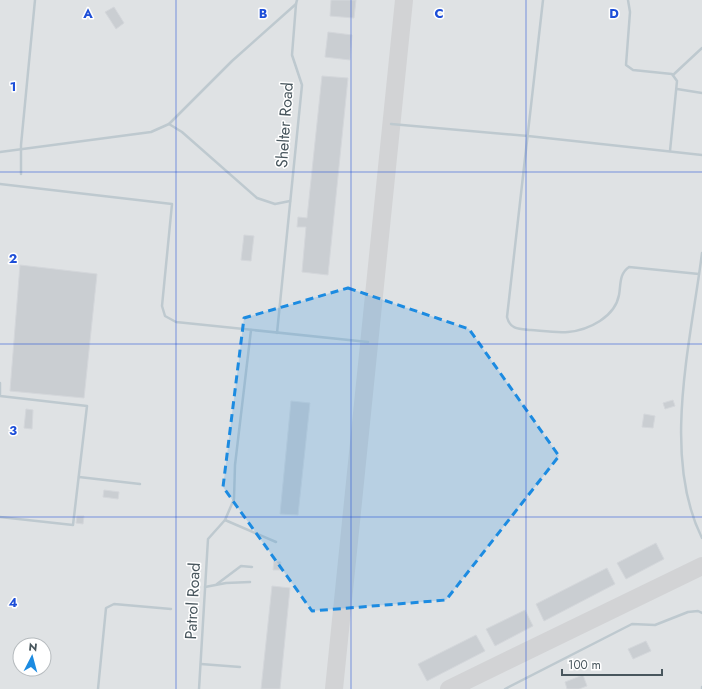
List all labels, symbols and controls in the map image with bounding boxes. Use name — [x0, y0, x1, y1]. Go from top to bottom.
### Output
text: A — [82, 4, 93, 23]
text: B — [259, 4, 268, 23]
text: C — [434, 4, 444, 23]
text: D — [609, 4, 619, 23]
text: 1 — [10, 77, 16, 96]
street label: Shelter Road — [270, 81, 299, 169]
text: 2 — [9, 249, 17, 268]
text: 3 — [9, 421, 17, 440]
street label: Patrol Road — [179, 562, 206, 640]
text: 4 — [8, 593, 18, 612]
north arrow — [12, 637, 52, 677]
text: N — [28, 639, 38, 655]
scale bar — [562, 651, 662, 677]
text: 100 m — [568, 656, 601, 674]

